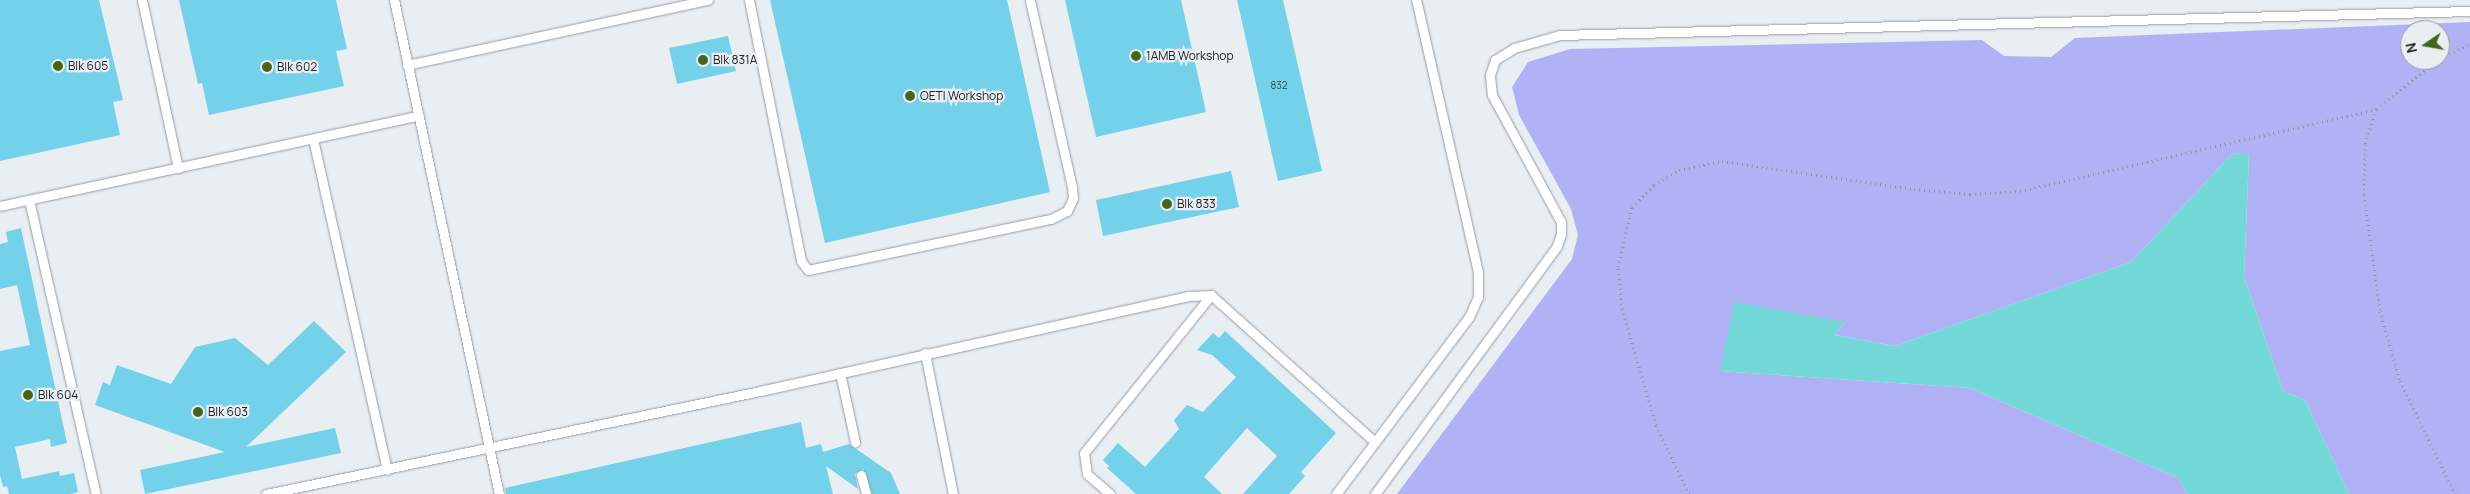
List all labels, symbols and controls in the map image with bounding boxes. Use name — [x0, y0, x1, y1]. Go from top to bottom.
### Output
north arrow — [2400, 20, 2450, 70]
text: N — [2400, 41, 2421, 55]
place label: 1AMB Workshop — [1146, 49, 1234, 63]
marker: 1AMB Workshop — [1130, 50, 1142, 62]
place label: Blk 831A — [713, 53, 757, 67]
marker: Blk 831A — [697, 54, 709, 66]
place label: Blk 605 — [68, 59, 108, 73]
marker: Blk 605 — [52, 60, 64, 72]
place label: Blk 602 — [277, 60, 317, 74]
marker: Blk 602 — [261, 61, 273, 73]
house number: 832 — [1270, 80, 1288, 92]
place label: OETI Workshop — [920, 89, 1003, 103]
marker: OETI Workshop — [904, 90, 916, 102]
place label: Blk 833 — [1177, 197, 1216, 211]
marker: Blk 833 — [1161, 198, 1173, 210]
place label: Blk 604 — [38, 388, 78, 402]
marker: Blk 604 — [22, 389, 34, 401]
place label: Blk 603 — [208, 405, 248, 419]
marker: Blk 603 — [192, 406, 204, 418]

